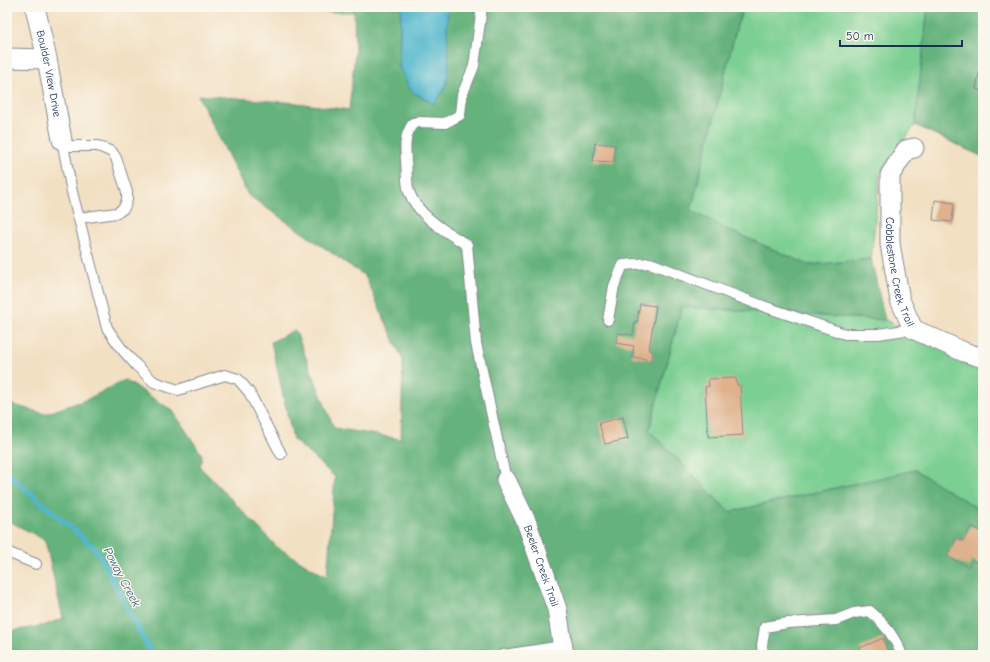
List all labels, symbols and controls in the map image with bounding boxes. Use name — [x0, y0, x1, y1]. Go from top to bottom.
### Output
scale bar — [840, 22, 962, 48]
street label: Boulder View Drive — [34, 29, 64, 118]
text: 50 m — [846, 29, 874, 43]
street label: Cobblestone Creek Trail — [884, 217, 918, 329]
street label: Beeler Creek Trail — [521, 523, 562, 608]
water label: Poway Creek — [100, 545, 144, 609]

